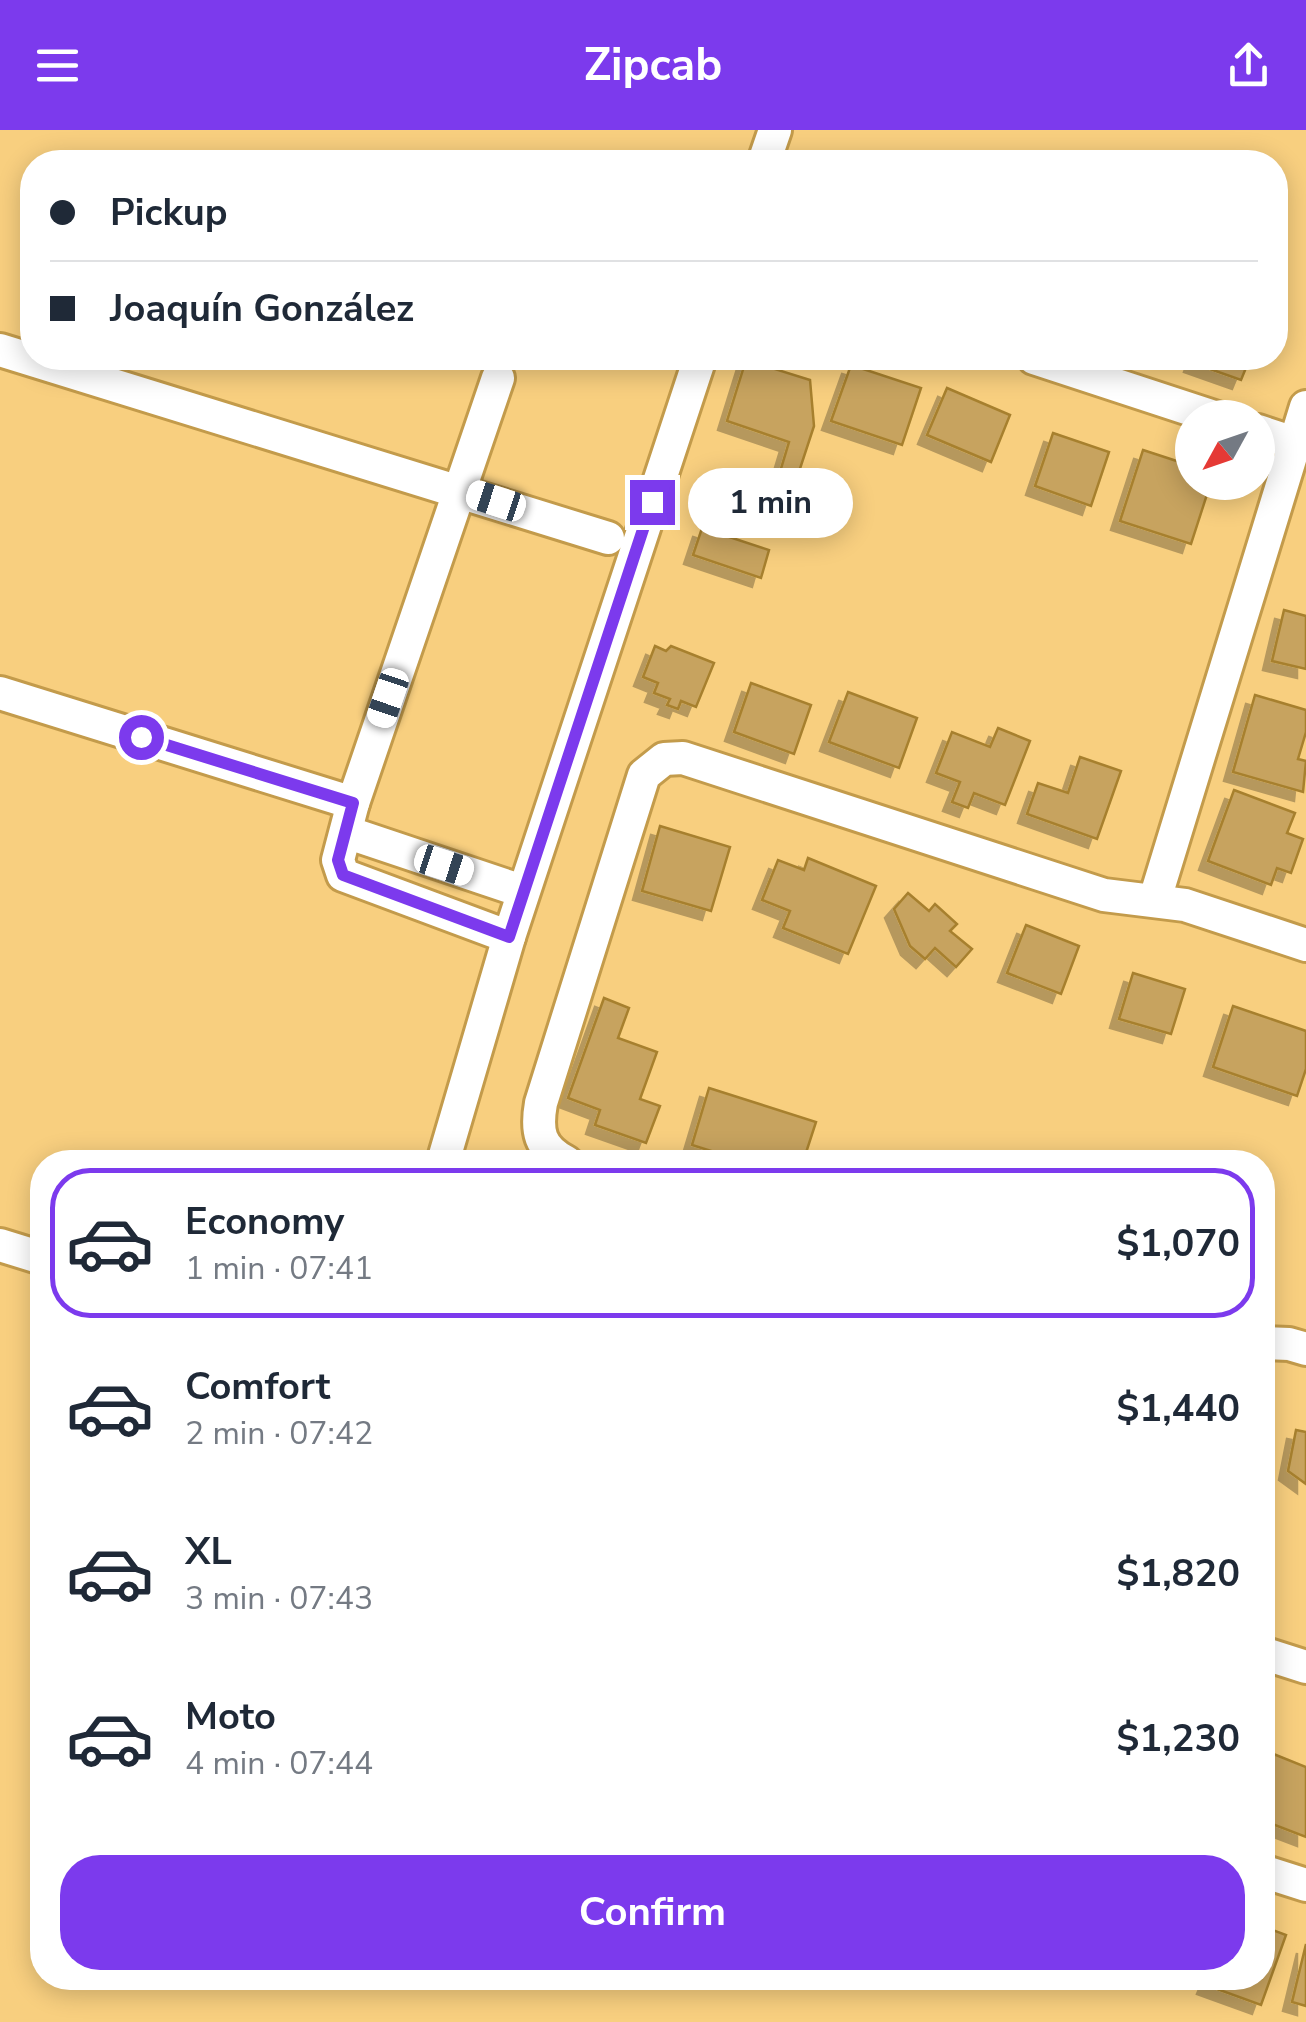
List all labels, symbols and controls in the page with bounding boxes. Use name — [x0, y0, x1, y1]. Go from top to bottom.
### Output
text: Zipcab — [584, 35, 722, 96]
icon: menu — [30, 38, 85, 93]
icon: share — [1221, 38, 1276, 93]
text: Pickup — [110, 187, 228, 238]
text: Joaquín González — [110, 283, 414, 334]
north arrow — [1175, 400, 1275, 500]
map controls — [1175, 400, 1275, 500]
callout: 1 min — [687, 467, 852, 537]
car — [463, 477, 529, 525]
route end — [630, 480, 675, 525]
text: 1 min — [729, 481, 812, 524]
car — [364, 665, 412, 731]
route start — [119, 715, 164, 760]
car — [411, 841, 477, 889]
text: Economy — [185, 1196, 344, 1247]
icon: car — [65, 1198, 155, 1288]
text: $1,070 — [1117, 1218, 1240, 1269]
text: 1 min · 07:41 — [185, 1247, 373, 1290]
text: Comfort — [185, 1361, 330, 1412]
icon: car — [65, 1363, 155, 1453]
text: $1,440 — [1117, 1383, 1240, 1434]
text: 2 min · 07:42 — [185, 1412, 373, 1455]
text: XL — [185, 1526, 232, 1577]
icon: car — [65, 1528, 155, 1618]
text: $1,820 — [1117, 1548, 1240, 1599]
text: 3 min · 07:43 — [185, 1577, 373, 1620]
text: Moto — [185, 1691, 276, 1742]
icon: car — [65, 1693, 155, 1783]
text: $1,230 — [1117, 1713, 1240, 1764]
text: 4 min · 07:44 — [185, 1742, 373, 1785]
button: Confirm — [60, 1855, 1245, 1970]

